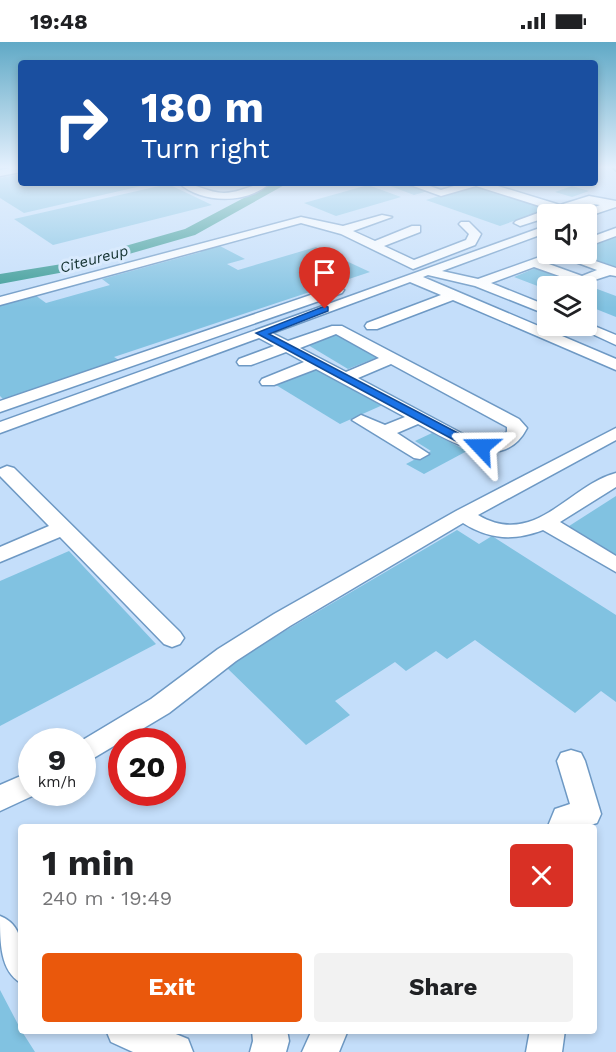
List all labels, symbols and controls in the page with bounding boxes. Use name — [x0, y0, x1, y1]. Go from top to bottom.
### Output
text: 19:48 — [30, 9, 88, 34]
text: 180 m — [141, 83, 264, 132]
icon: right — [42, 84, 120, 162]
text: Turn right — [141, 133, 270, 165]
map controls — [537, 204, 597, 336]
button: sound — [537, 204, 597, 264]
water label: Citeureup — [58, 241, 130, 277]
pin — [299, 247, 350, 309]
icon: arrive — [308, 256, 341, 289]
button: layers — [537, 276, 597, 336]
position arrow — [449, 415, 513, 479]
speed limit sign: 20 — [108, 728, 186, 806]
text: 9 — [48, 742, 66, 777]
text: km/h — [38, 773, 76, 791]
text: 1 min — [42, 842, 134, 884]
button: close — [510, 844, 573, 907]
text: 240 m · 19:49 — [42, 886, 172, 910]
button: Exit — [42, 953, 302, 1022]
button: Share — [314, 953, 573, 1022]

